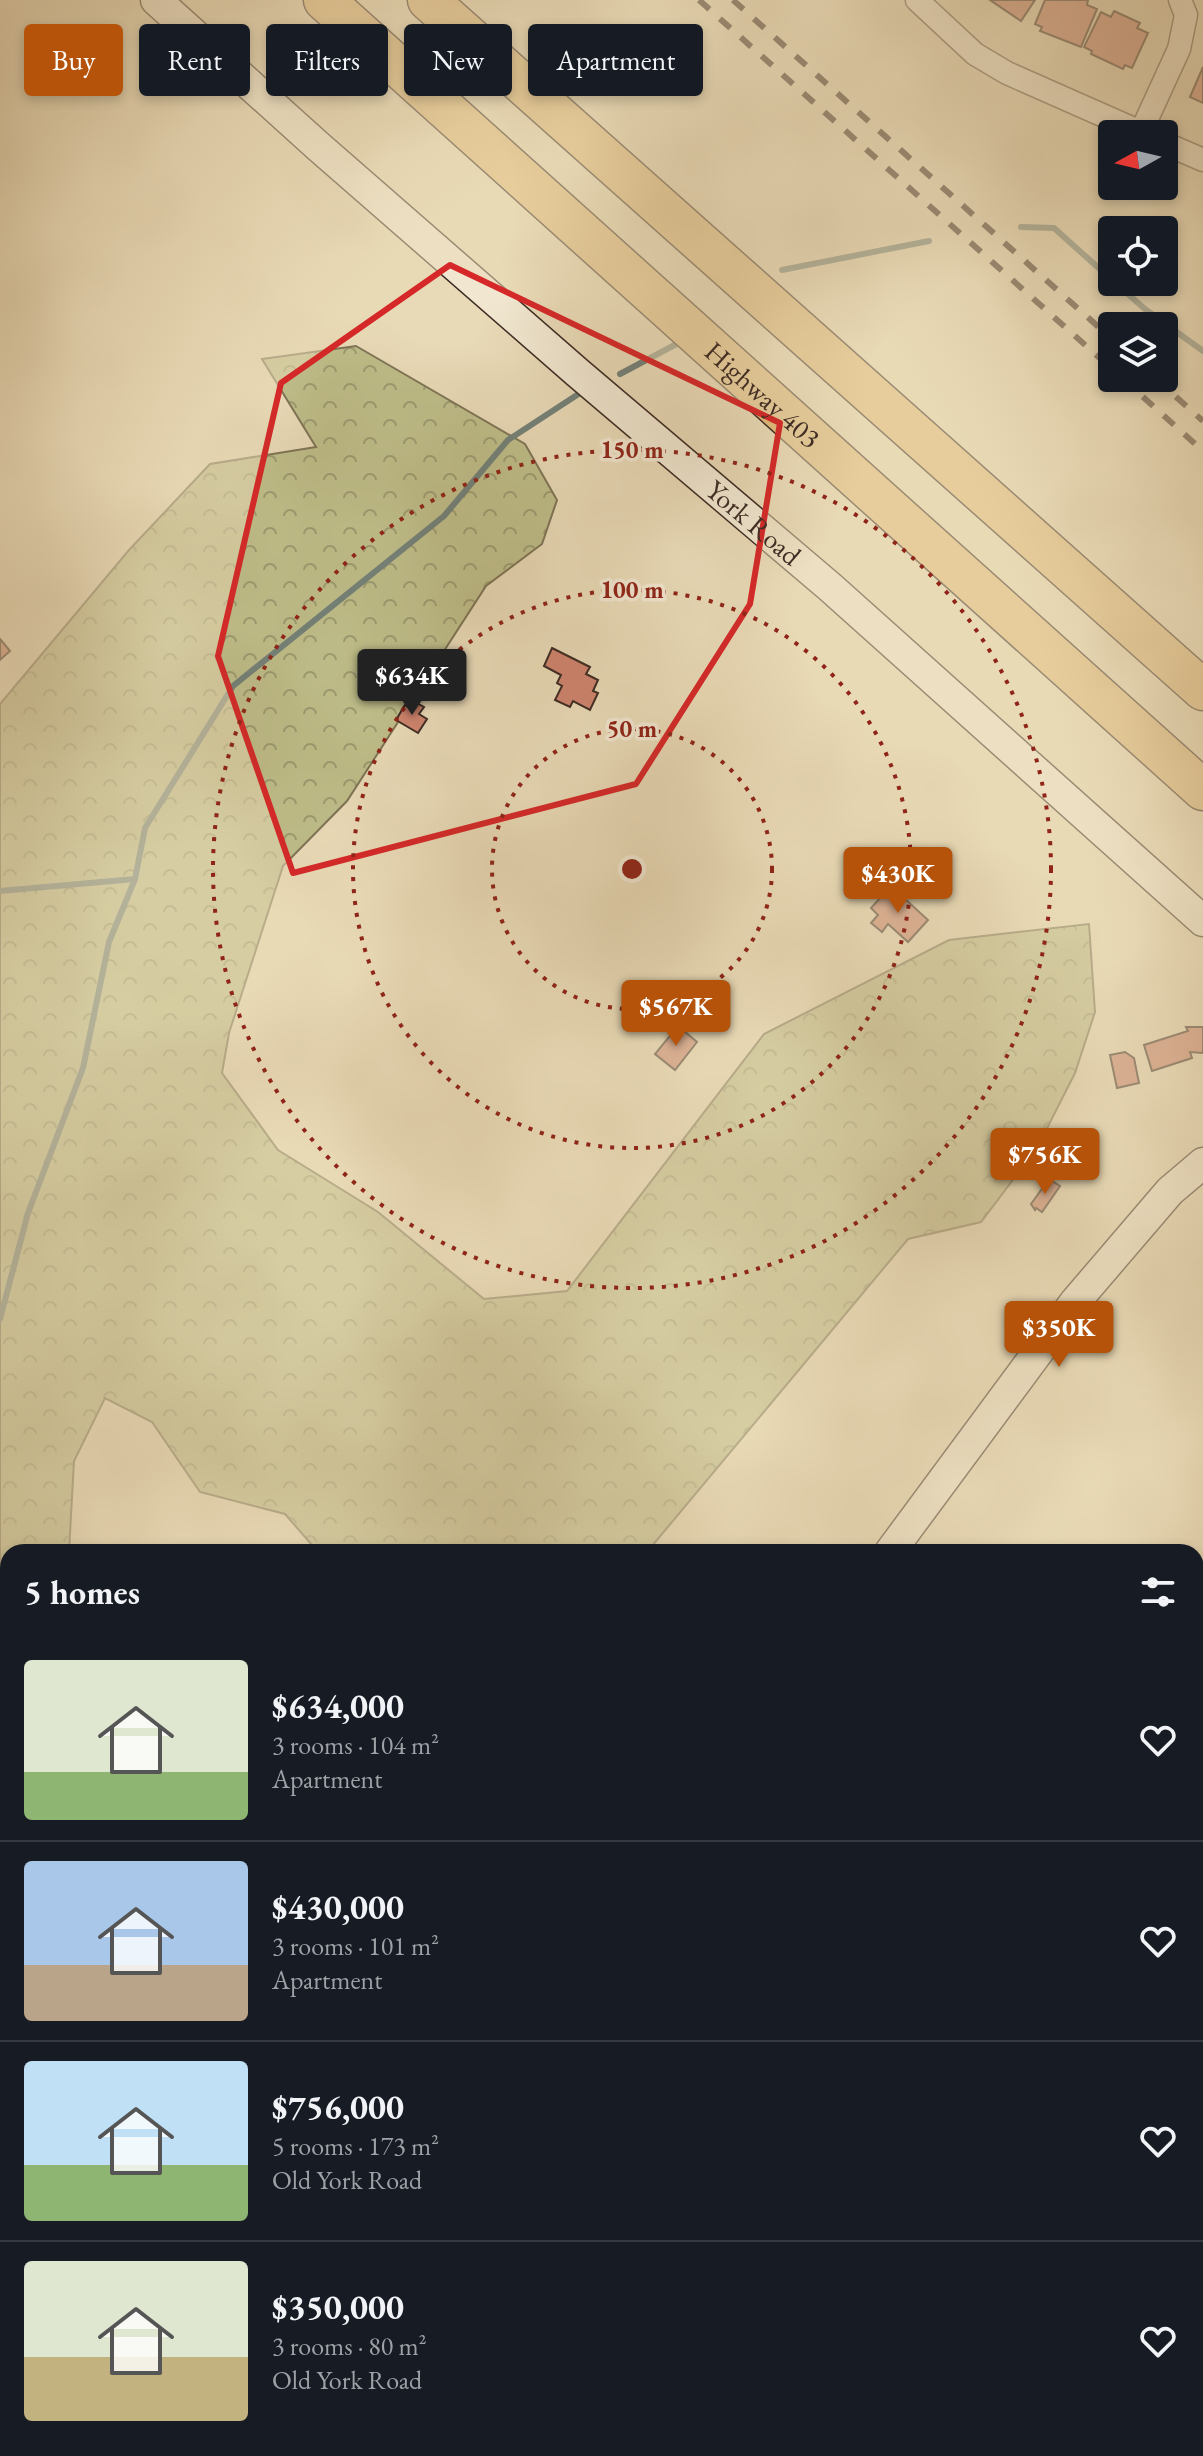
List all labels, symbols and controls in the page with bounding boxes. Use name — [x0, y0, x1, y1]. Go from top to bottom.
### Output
chip: Buy — [24, 24, 123, 96]
chip: Rent — [139, 24, 250, 96]
chip: Filters — [266, 24, 388, 96]
chip: New — [404, 24, 512, 96]
chip: Apartment — [528, 24, 703, 96]
north arrow — [1098, 120, 1178, 200]
map controls — [1098, 120, 1178, 392]
button: locate — [1098, 216, 1178, 296]
button: layers — [1098, 312, 1178, 392]
street label: Highway 403 — [697, 333, 828, 456]
text: 150 m — [600, 434, 664, 465]
street label: York Road — [699, 472, 810, 574]
text: 100 m — [600, 574, 664, 605]
pin: $634K — [356, 649, 468, 717]
text: $634K — [375, 658, 449, 692]
text: 50 m — [607, 713, 657, 744]
pin: $430K — [842, 847, 954, 915]
centre of rings — [618, 855, 646, 883]
text: $430K — [861, 856, 935, 890]
pin: $567K — [620, 980, 732, 1048]
text: $567K — [639, 989, 713, 1023]
pin: $756K — [989, 1128, 1101, 1196]
text: $756K — [1008, 1137, 1082, 1171]
pin: $350K — [1003, 1301, 1115, 1369]
text: $350K — [1022, 1310, 1096, 1344]
text: 5 homes — [24, 1570, 140, 1614]
icon: filters — [1136, 1570, 1180, 1614]
text: $634,000 — [272, 1684, 404, 1728]
icon: home — [88, 1692, 184, 1788]
icon: heart — [1136, 1718, 1180, 1762]
text: 3 rooms · 104 m² — [272, 1728, 439, 1762]
text: Apartment — [272, 1762, 382, 1796]
text: $430,000 — [272, 1885, 404, 1929]
icon: home — [88, 1893, 184, 1989]
icon: heart — [1136, 1919, 1180, 1963]
text: 3 rooms · 101 m² — [272, 1929, 439, 1963]
text: Apartment — [272, 1963, 382, 1997]
text: $756,000 — [272, 2085, 404, 2129]
icon: home — [88, 2093, 184, 2189]
icon: heart — [1136, 2119, 1180, 2163]
text: 5 rooms · 173 m² — [272, 2129, 439, 2163]
text: Old York Road — [272, 2163, 422, 2197]
text: $350,000 — [272, 2285, 404, 2329]
icon: home — [88, 2293, 184, 2389]
icon: heart — [1136, 2319, 1180, 2363]
text: 3 rooms · 80 m² — [272, 2329, 427, 2363]
text: Old York Road — [272, 2363, 422, 2397]

